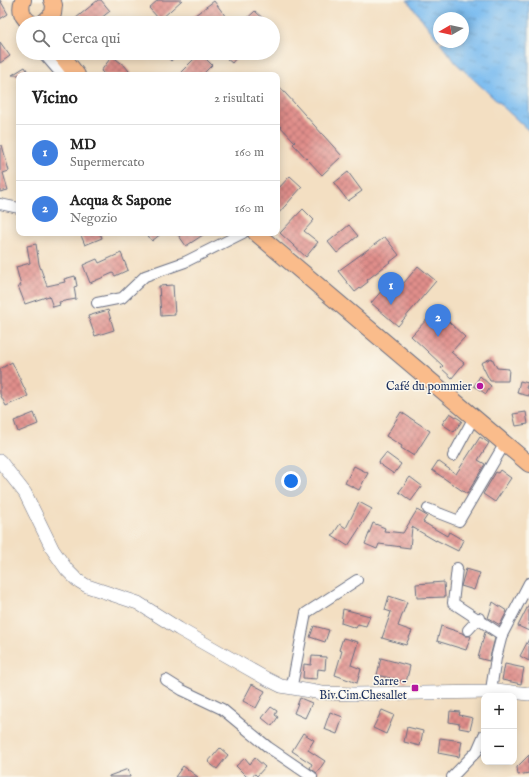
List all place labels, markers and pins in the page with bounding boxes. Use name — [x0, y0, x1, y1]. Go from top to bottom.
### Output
pin: 1 — [378, 272, 404, 305]
pin: 2 — [425, 304, 451, 337]
place label: Café du pommier — [386, 379, 473, 395]
marker: Café du pommier — [475, 381, 485, 391]
place label: Sarre - Biv.Cim.Chesallet — [319, 674, 407, 703]
marker: Sarre - Biv.Cim.Chesallet — [410, 683, 420, 693]

